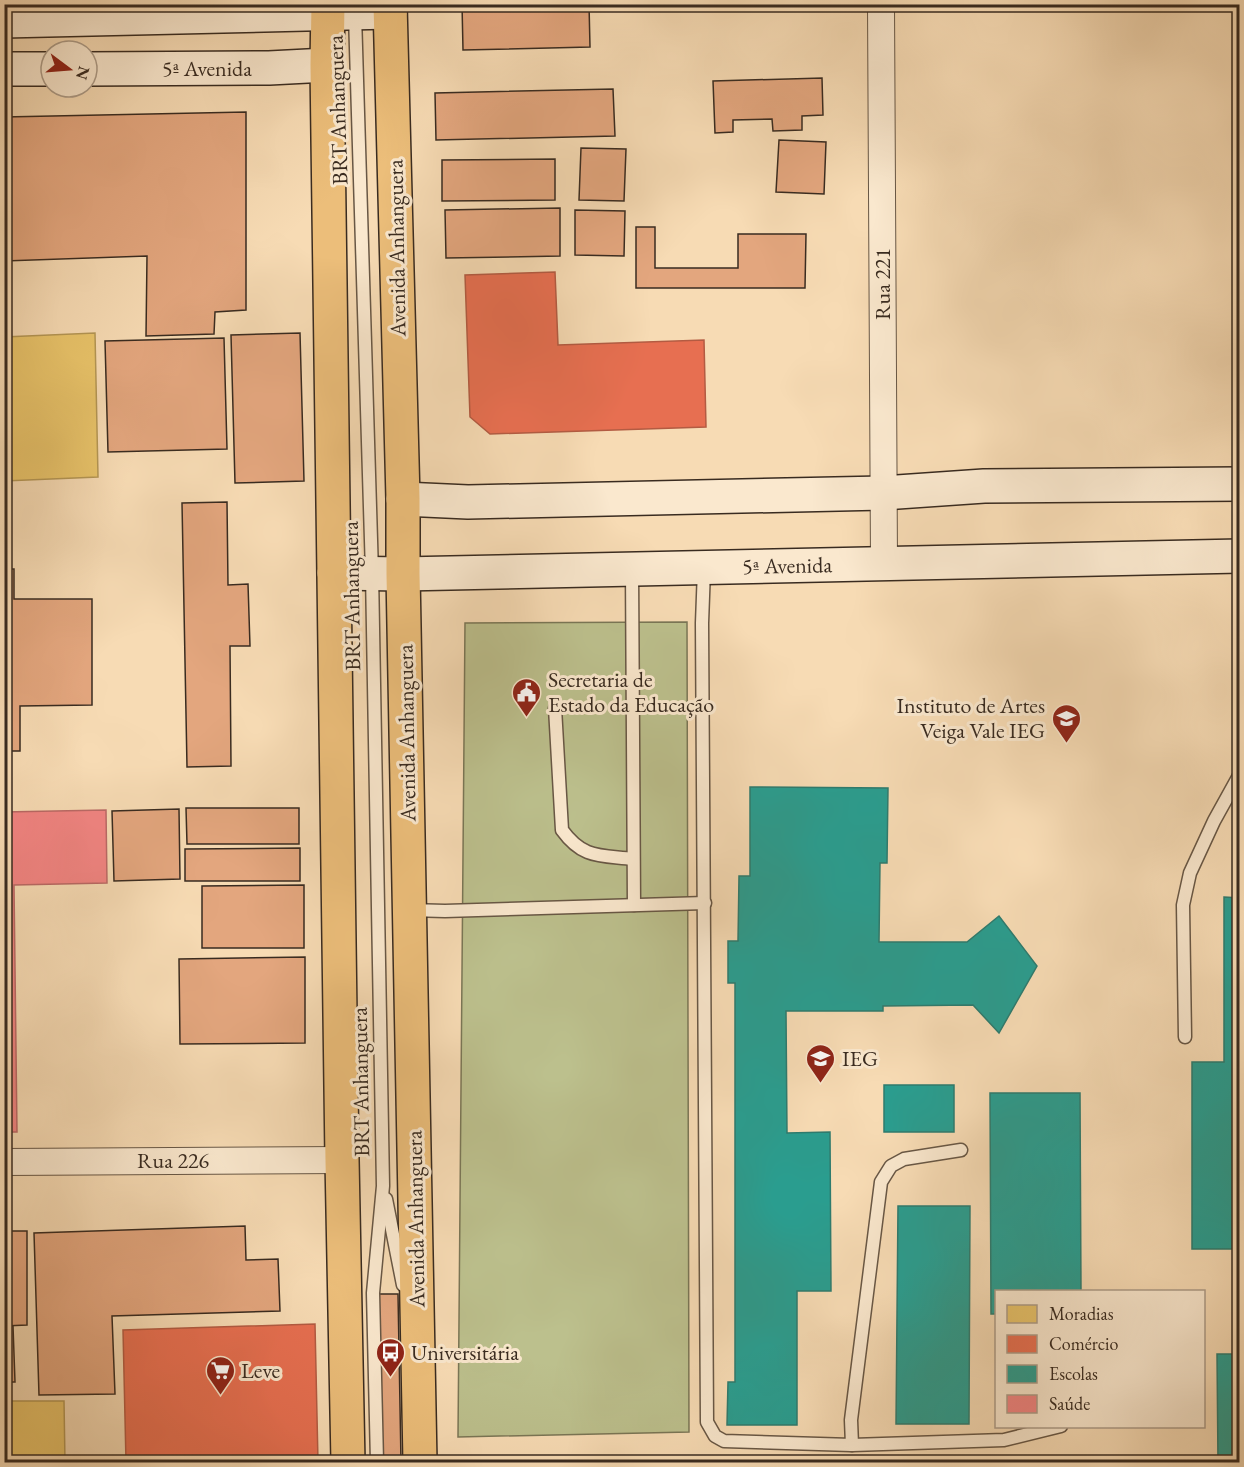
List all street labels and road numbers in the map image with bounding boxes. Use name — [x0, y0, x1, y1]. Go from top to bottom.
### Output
street label: BRT Anhanguera — [320, 34, 355, 185]
street label: 5ª Avenida — [162, 54, 252, 83]
street label: Avenida Anhanguera — [380, 159, 413, 338]
street label: Rua 221 — [868, 248, 897, 320]
street label: BRT Anhanguera — [336, 521, 367, 671]
street label: 5ª Avenida — [742, 550, 832, 581]
street label: Avenida Anhanguera — [390, 644, 423, 823]
street label: BRT Anhanguera — [345, 1007, 376, 1157]
street label: Avenida Anhanguera — [399, 1130, 432, 1309]
street label: Rua 226 — [137, 1146, 210, 1175]

